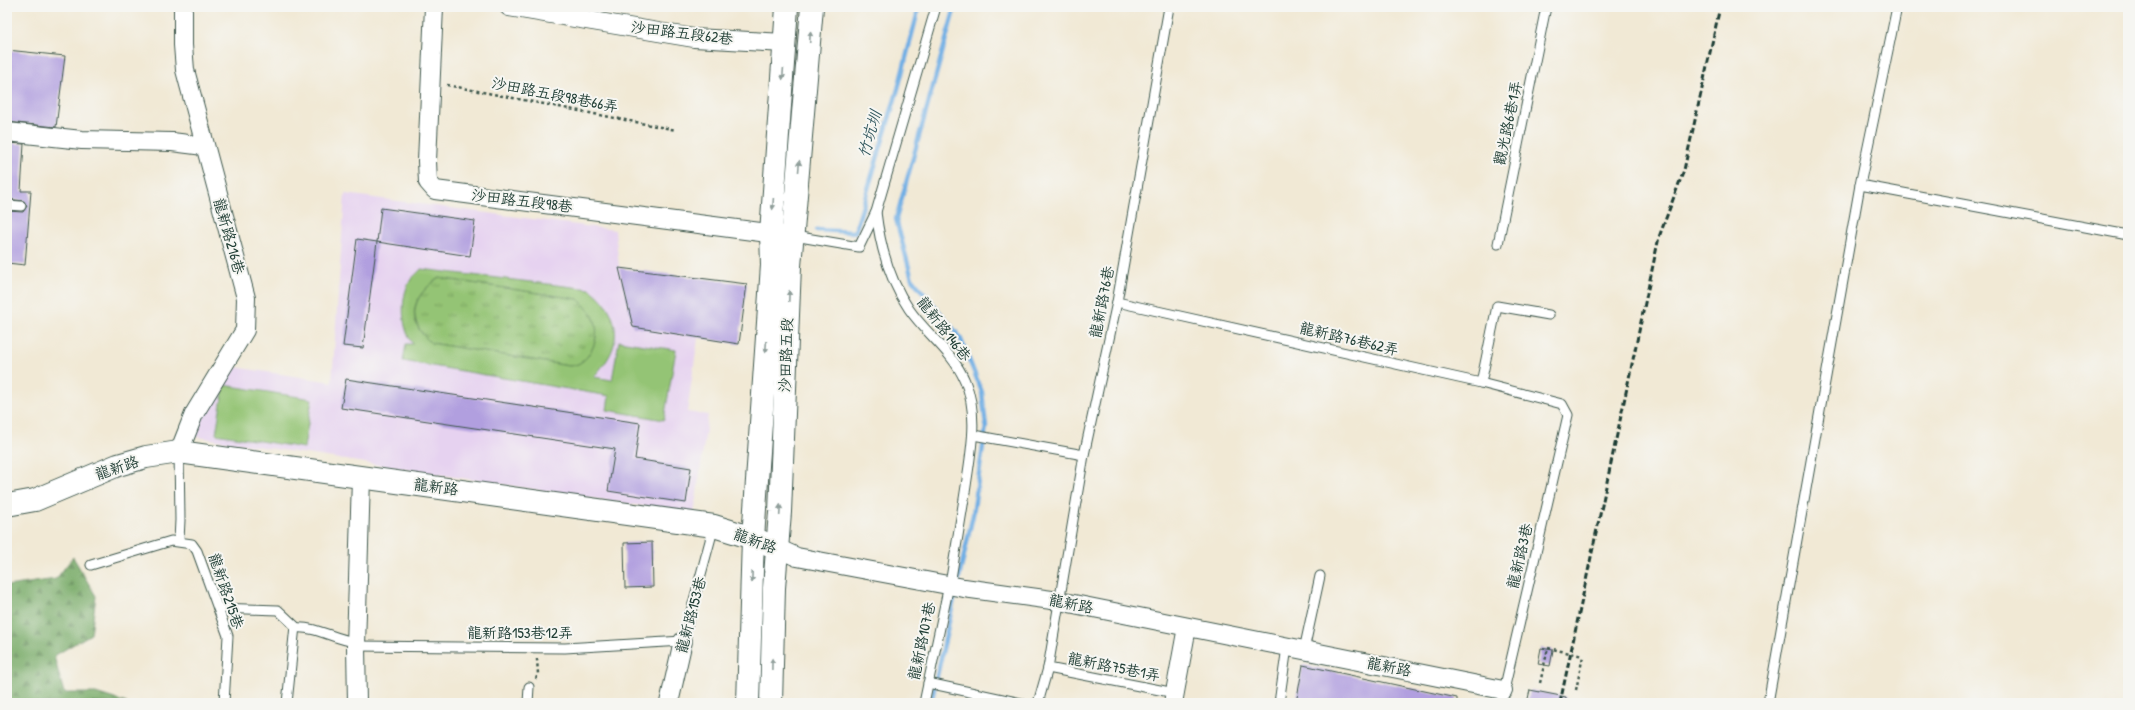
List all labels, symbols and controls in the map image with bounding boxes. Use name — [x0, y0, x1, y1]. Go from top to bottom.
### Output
street label: 沙田路五段62巷 — [630, 16, 734, 49]
one-way arrow — [807, 30, 813, 43]
one-way arrow — [779, 68, 786, 80]
street label: 沙田路五段98巷66弄 — [490, 72, 620, 117]
street label: 觀光路6巷1弄 — [1488, 78, 1527, 167]
water label: 竹坑圳 — [852, 106, 887, 160]
one-way arrow — [796, 160, 803, 172]
street label: 沙田路五段98巷 — [470, 184, 574, 217]
street label: 龍新路216巷 — [209, 195, 250, 276]
one-way arrow — [770, 197, 777, 210]
street label: 龍新路76巷 — [1084, 264, 1119, 340]
one-way arrow — [786, 289, 792, 302]
street label: 龍新路146巷 — [912, 292, 976, 366]
street label: 沙田路五段 — [774, 317, 797, 393]
street label: 龍新路76巷62弄 — [1297, 317, 1401, 360]
one-way arrow — [762, 341, 769, 353]
street label: 龍新路 — [92, 450, 142, 485]
street label: 龍新路 — [412, 473, 460, 500]
one-way arrow — [776, 503, 783, 516]
street label: 龍新路3巷 — [1502, 521, 1537, 591]
street label: 龍新路 — [730, 523, 780, 558]
street label: 龍新路215巷 — [204, 550, 249, 632]
one-way arrow — [748, 571, 755, 583]
street label: 龍新路153巷 — [670, 574, 711, 656]
street label: 龍新路 — [1047, 589, 1095, 618]
street label: 龍新路107巷 — [903, 600, 940, 682]
street label: 龍新路153巷12弄 — [467, 622, 573, 643]
street label: 龍新路75巷1弄 — [1066, 647, 1162, 686]
street label: 龍新路 — [1365, 652, 1413, 681]
one-way arrow — [769, 657, 775, 670]

